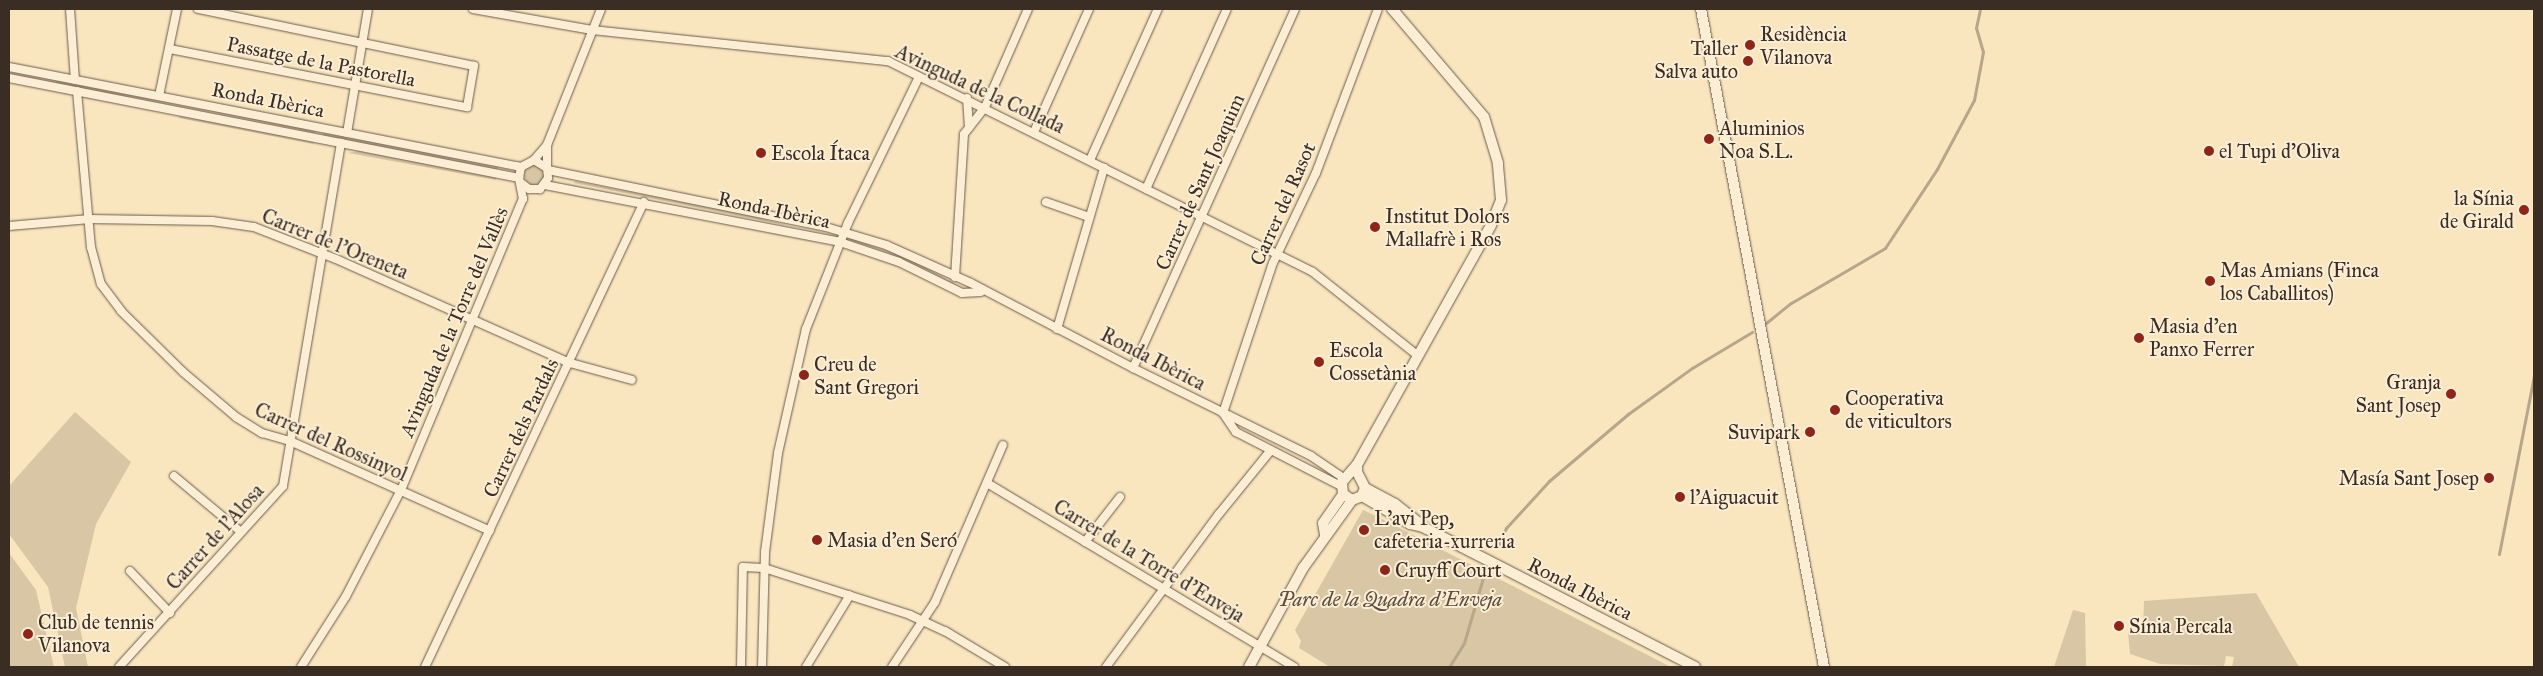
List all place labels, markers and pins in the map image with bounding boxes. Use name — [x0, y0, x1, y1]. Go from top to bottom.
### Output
place label: Residència Vilanova — [1760, 22, 1847, 69]
place label: Taller Salva auto — [1654, 37, 1738, 84]
marker: Residència Vilanova — [1744, 39, 1756, 51]
marker: Taller Salva auto — [1742, 55, 1754, 67]
place label: Aluminios Noa S.L. — [1719, 116, 1804, 163]
marker: Aluminios Noa S.L. — [1703, 133, 1715, 145]
place label: el Tupi d'Oliva — [2219, 139, 2340, 163]
place label: Escola Ítaca — [771, 141, 870, 165]
marker: el Tupi d'Oliva — [2203, 145, 2215, 157]
marker: Escola Ítaca — [755, 147, 767, 159]
place label: la Sínia de Girald — [2440, 186, 2514, 233]
place label: Institut Dolors Mallafrè i Ros — [1385, 204, 1510, 251]
marker: la Sínia de Girald — [2518, 204, 2530, 216]
marker: Institut Dolors Mallafrè i Ros — [1369, 221, 1381, 233]
place label: Mas Amians (Finca los Caballitos) — [2220, 258, 2379, 305]
marker: Mas Amians (Finca los Caballitos) — [2204, 275, 2216, 287]
place label: Masia d'en Panxo Ferrer — [2149, 314, 2254, 361]
marker: Masia d'en Panxo Ferrer — [2133, 332, 2145, 344]
place label: Escola Cossetània — [1329, 339, 1416, 386]
place label: Creu de Sant Gregori — [814, 352, 919, 399]
marker: Escola Cossetània — [1313, 356, 1325, 368]
marker: Creu de Sant Gregori — [798, 369, 810, 381]
place label: Granja Sant Josep — [2355, 370, 2441, 417]
place label: Cooperativa de viticultors — [1845, 386, 1952, 433]
marker: Granja Sant Josep — [2445, 388, 2457, 400]
marker: Cooperativa de viticultors — [1829, 404, 1841, 416]
place label: Suvipark — [1728, 420, 1800, 444]
marker: Suvipark — [1804, 426, 1816, 438]
place label: Masía Sant Josep — [2339, 466, 2479, 490]
marker: Masía Sant Josep — [2483, 472, 2495, 484]
place label: l'Aiguacuit — [1690, 485, 1779, 509]
marker: l'Aiguacuit — [1674, 491, 1686, 503]
place label: L'avi Pep, cafeteria-xurreria — [1374, 506, 1515, 553]
marker: L'avi Pep, cafeteria-xurreria — [1358, 524, 1370, 536]
place label: Masia d'en Seró — [827, 528, 957, 552]
marker: Masia d'en Seró — [811, 534, 823, 546]
place label: Cruyff Court — [1395, 558, 1501, 582]
marker: Cruyff Court — [1379, 564, 1391, 576]
place label: Club de tennis Vilanova — [38, 610, 154, 657]
place label: Sínia Percala — [2129, 614, 2233, 638]
marker: Sínia Percala — [2113, 620, 2125, 632]
marker: Club de tennis Vilanova — [22, 628, 34, 640]

